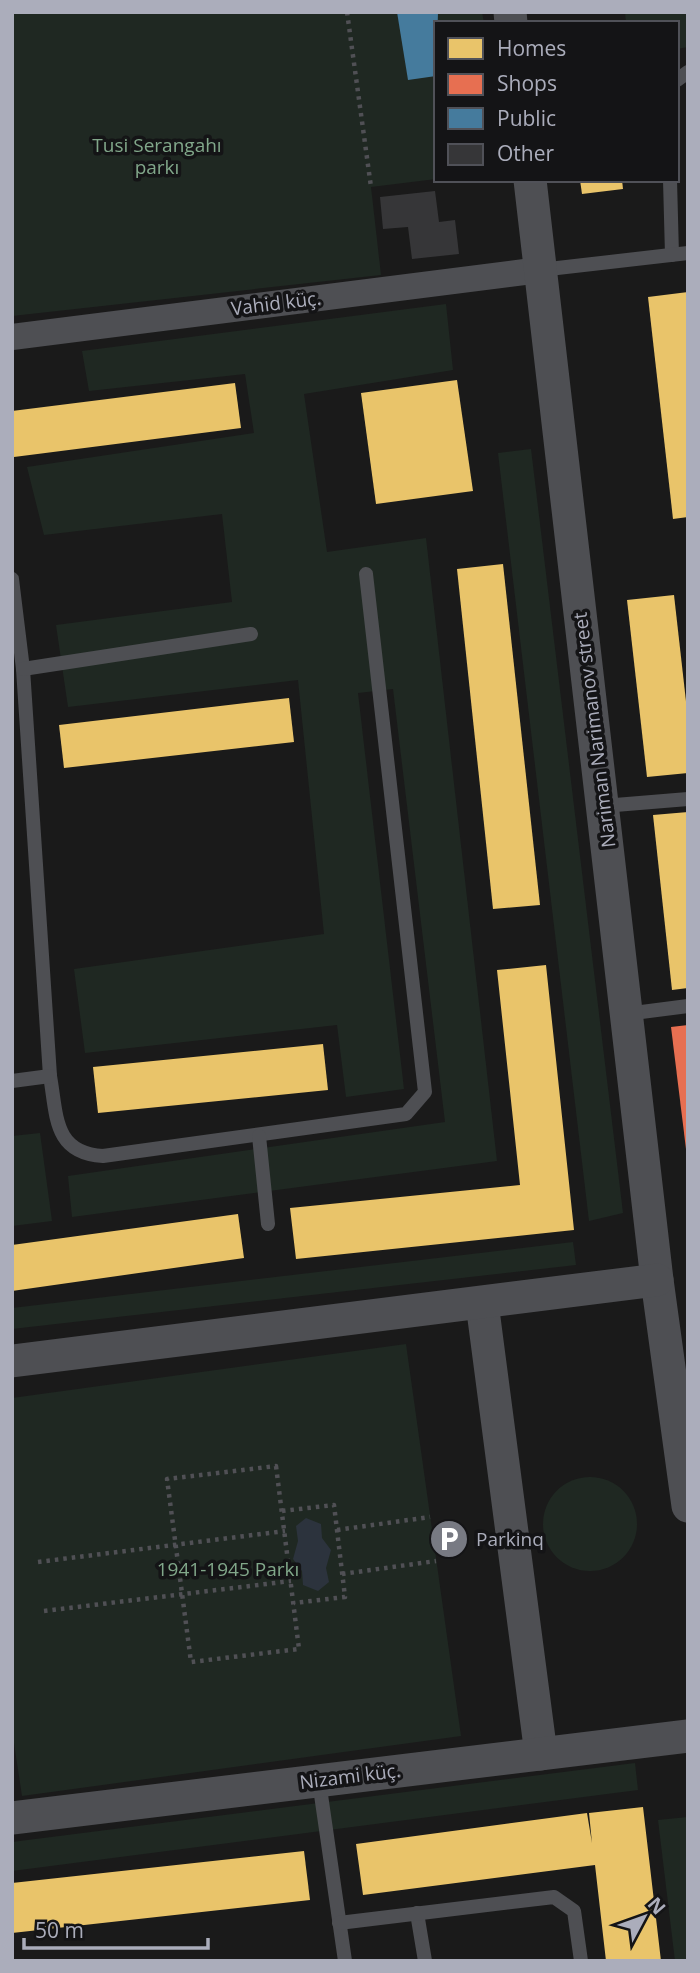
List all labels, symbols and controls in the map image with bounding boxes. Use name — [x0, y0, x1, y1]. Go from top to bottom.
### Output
legend — [434, 21, 679, 182]
text: Homes — [497, 34, 566, 62]
text: Shops — [497, 69, 557, 97]
text: Public — [497, 104, 556, 132]
park label: Tusi Serangahı parkı — [92, 132, 222, 180]
text: Other — [497, 139, 554, 167]
street label: Vahid küç. — [229, 285, 323, 321]
street label: Nariman Narimanov street — [567, 611, 621, 849]
parking icon: Parkinq — [428, 1518, 470, 1560]
place label: Parkinq — [476, 1526, 544, 1552]
park label: 1941-1945 Parkı — [157, 1556, 299, 1582]
street label: Nizami küç. — [298, 1757, 402, 1795]
north arrow — [609, 1882, 679, 1952]
text: N — [642, 1891, 672, 1920]
scale bar — [24, 1906, 208, 1950]
text: 50 m — [35, 1916, 84, 1944]

